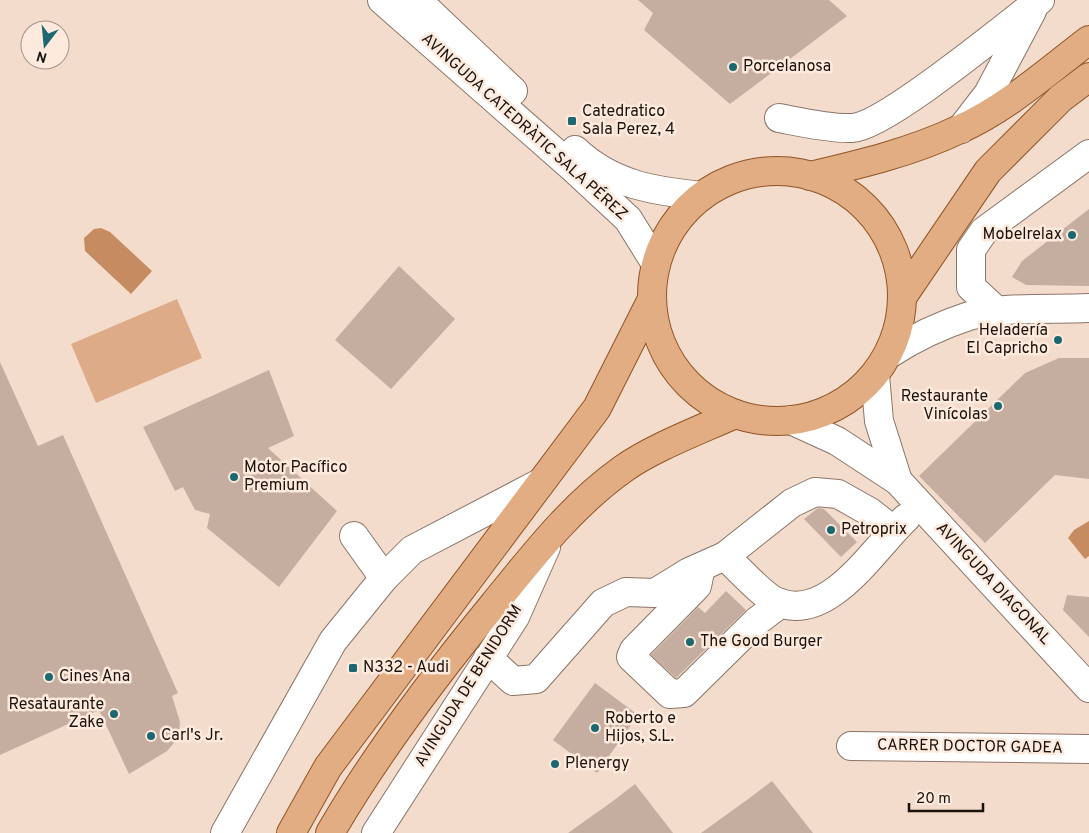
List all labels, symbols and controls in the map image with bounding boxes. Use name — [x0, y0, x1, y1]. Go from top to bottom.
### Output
north arrow — [20, 20, 70, 70]
street label: AVINGUDA CATEDRÀTIC SALA PÉREZ — [417, 28, 633, 225]
text: N — [35, 46, 49, 66]
place label: Porcelanosa — [743, 57, 831, 77]
marker: Porcelanosa — [727, 61, 739, 73]
place label: Catedratico Sala Perez, 4 — [582, 102, 675, 140]
marker: Catedratico Sala Perez, 4 — [566, 115, 578, 127]
place label: Mobelrelax — [983, 225, 1062, 245]
marker: Mobelrelax — [1066, 229, 1078, 241]
place label: Heladería El Capricho — [966, 321, 1048, 359]
marker: Heladería El Capricho — [1052, 334, 1064, 346]
place label: Restaurante Vinícolas — [901, 387, 988, 425]
marker: Restaurante Vinícolas — [992, 400, 1004, 412]
place label: Motor Pacífico Premium — [244, 458, 347, 496]
marker: Motor Pacífico Premium — [228, 471, 240, 483]
street label: AVINGUDA DIAGONAL — [931, 519, 1055, 649]
place label: Petroprix — [841, 520, 907, 540]
marker: Petroprix — [825, 524, 837, 536]
street label: AVINGUDA DE BENIDORM — [411, 601, 527, 771]
place label: The Good Burger — [700, 632, 822, 652]
marker: The Good Burger — [684, 636, 696, 648]
place label: N332 - Audi — [363, 658, 449, 678]
marker: N332 - Audi — [347, 662, 359, 674]
place label: Cines Ana — [59, 667, 130, 687]
marker: Cines Ana — [43, 671, 55, 683]
place label: Resataurante Zake — [9, 695, 104, 733]
marker: Resataurante Zake — [108, 708, 120, 720]
place label: Roberto e Hijos, S.L. — [605, 709, 676, 747]
marker: Roberto e Hijos, S.L. — [589, 722, 601, 734]
place label: Carl's Jr. — [161, 726, 223, 746]
marker: Carl's Jr. — [145, 730, 157, 742]
street label: CARRER DOCTOR GADEA — [877, 735, 1063, 759]
place label: Plenergy — [565, 754, 630, 774]
marker: Plenergy — [549, 758, 561, 770]
scale bar — [909, 780, 983, 812]
text: 20 m — [916, 790, 951, 809]

